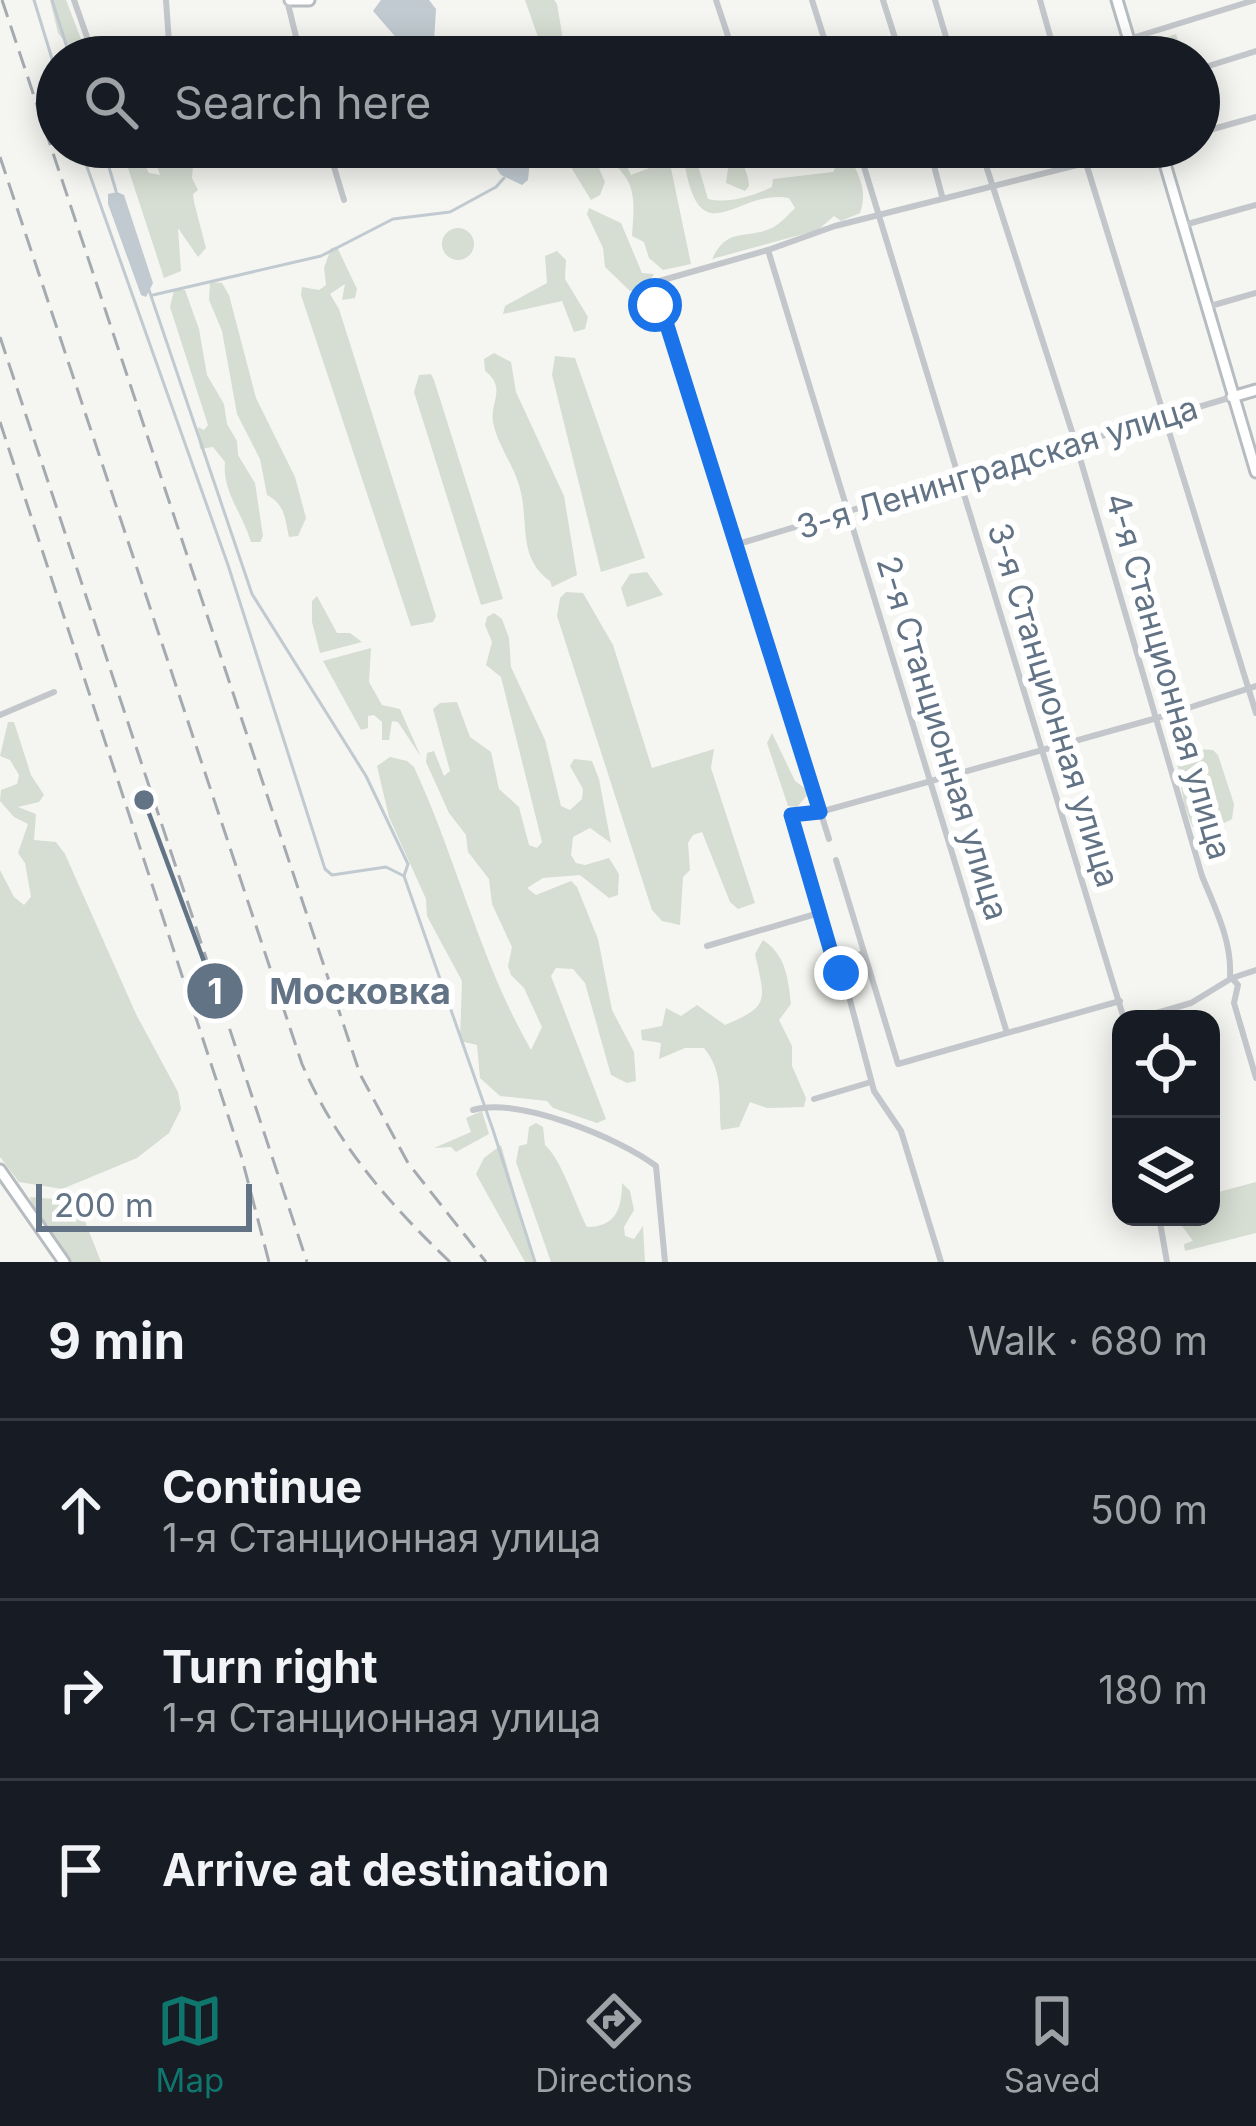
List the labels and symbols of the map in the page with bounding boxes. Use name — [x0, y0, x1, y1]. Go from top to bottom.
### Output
route start — [628, 278, 682, 332]
street label: 3-я Ленинградская улица — [792, 387, 1202, 547]
street label: 4-я Станционная улица — [1097, 488, 1241, 864]
street label: 3-я Станционная улица — [980, 518, 1128, 892]
street label: 2-я Станционная улица — [869, 551, 1017, 925]
route end — [814, 946, 868, 1000]
callout: Московка — [185, 955, 474, 1027]
text: 1 — [207, 969, 223, 1013]
text: Московка — [269, 969, 451, 1013]
scale bar — [36, 1178, 252, 1231]

